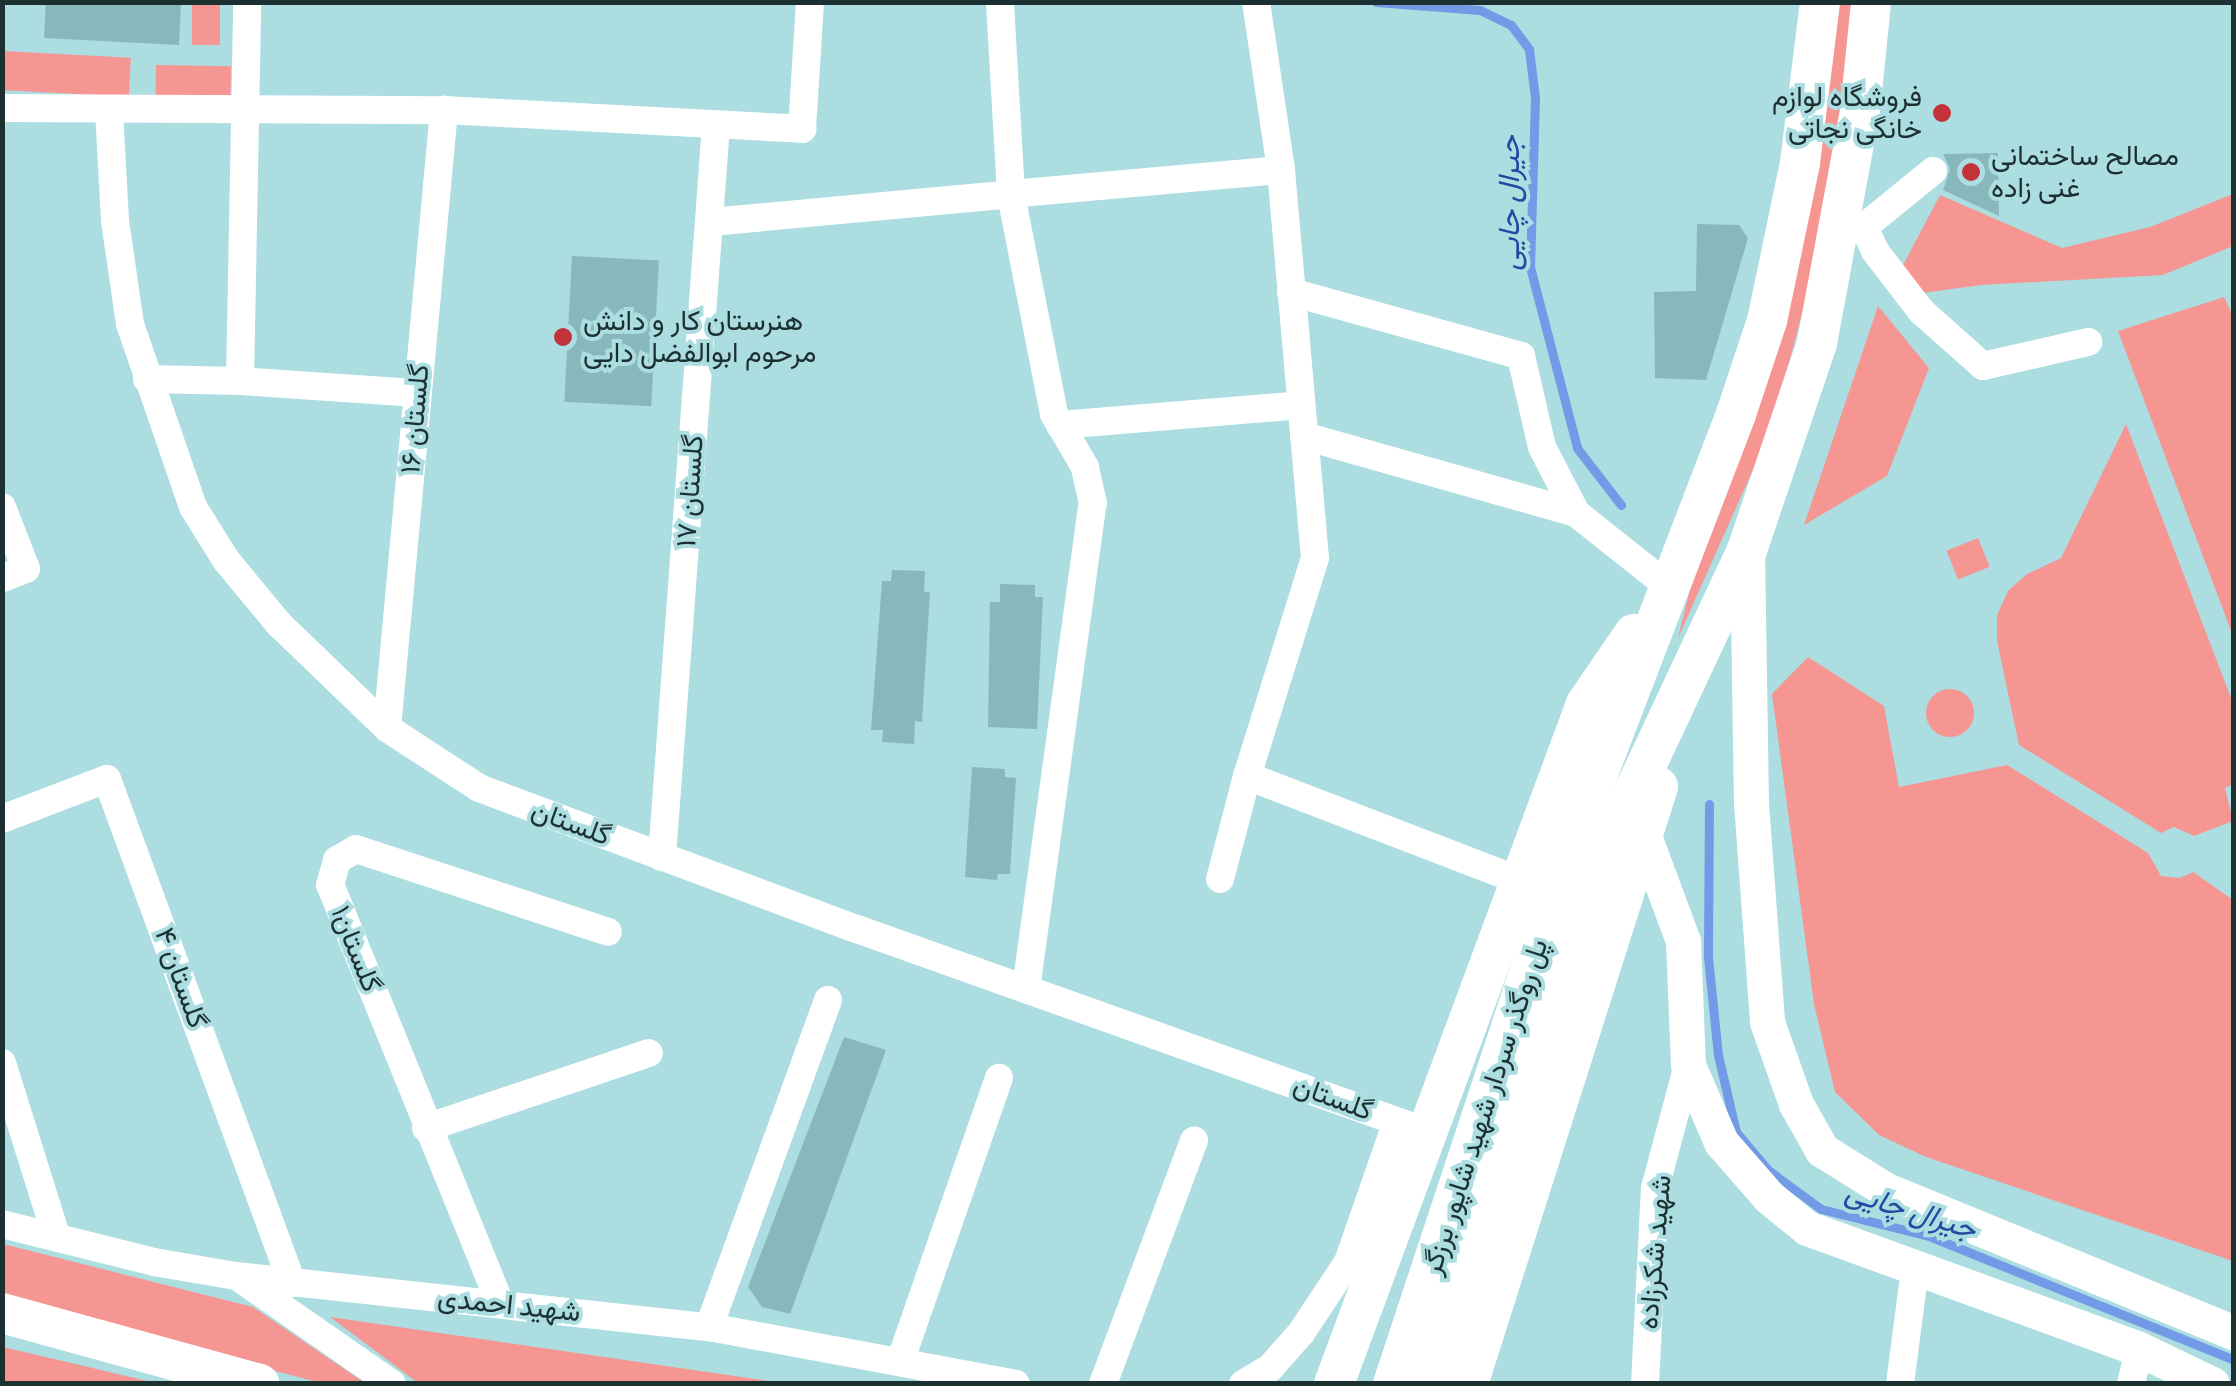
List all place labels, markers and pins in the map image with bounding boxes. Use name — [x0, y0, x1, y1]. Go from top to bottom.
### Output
place label: فروشگاه لوازم خانگی نجاتی — [1772, 80, 1922, 146]
marker: فروشگاه لوازم خانگی نجاتی — [1931, 102, 1953, 124]
place label: مصالح ساختمانی غنی زاده — [1991, 139, 2179, 205]
marker: مصالح ساختمانی غنی زاده — [1960, 161, 1982, 183]
place label: هنرستان کار و دانش مرحوم ابوالفضل دایی — [583, 304, 816, 370]
marker: هنرستان کار و دانش مرحوم ابوالفضل دایی — [552, 326, 574, 348]

